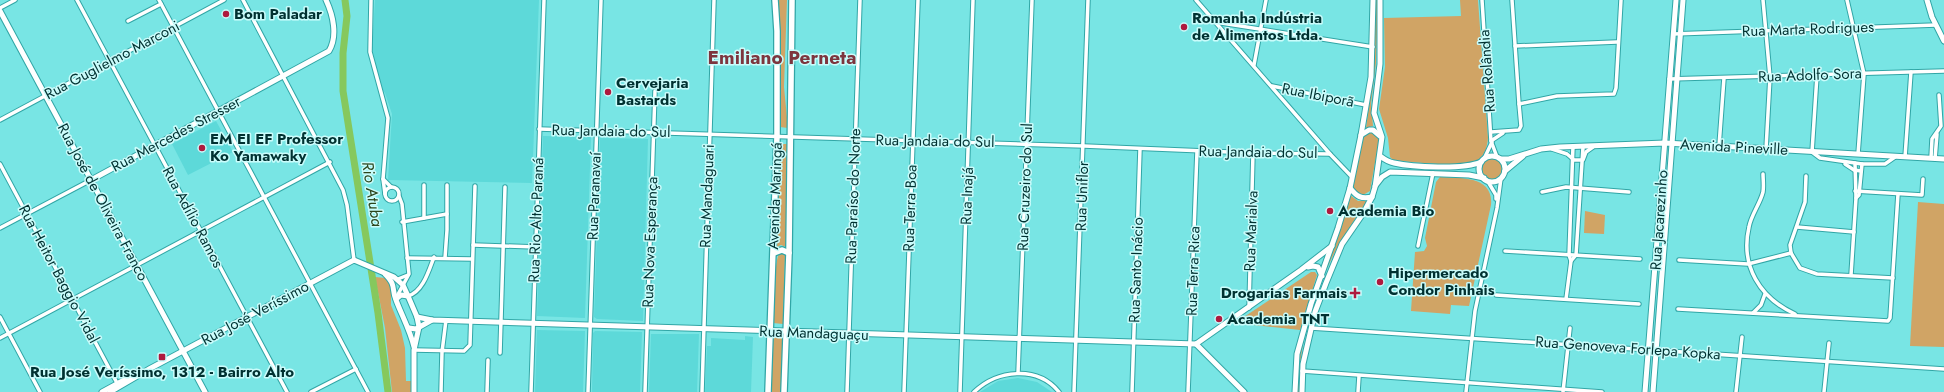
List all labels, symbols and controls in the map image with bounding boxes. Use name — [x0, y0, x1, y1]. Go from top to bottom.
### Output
place label: Bom Paladar — [234, 3, 323, 25]
place label: Romanha Indústria de Alimentos Ltda. — [1192, 7, 1323, 46]
marker: Bom Paladar — [221, 9, 231, 19]
street label: Rua Guglielmo Marconi — [40, 15, 184, 105]
street label: Rua Marta Rodrigues — [1742, 16, 1874, 42]
marker: Romanha Indústria de Alimentos Ltda. — [1179, 22, 1189, 32]
street label: Rua Rolândia — [1473, 29, 1501, 113]
district label: Emiliano Perneta — [708, 44, 856, 71]
street label: Rua Adolfo Sora — [1758, 62, 1862, 88]
place label: Cervejaria Bastards — [616, 72, 689, 111]
street label: Rua Ibiporã — [1280, 77, 1356, 113]
marker: Cervejaria Bastards — [603, 87, 613, 97]
street label: Rua Mercedes Stresser — [107, 90, 245, 177]
street label: Rua José de Oliveira Franco — [52, 119, 154, 285]
street label: Rua Jandaia do Sul — [551, 119, 671, 143]
street label: Rua Cruzeiro do Sul — [1012, 123, 1038, 251]
place label: EM EI EF Professor Ko Yamawaky — [210, 128, 344, 167]
street label: Rua Paraíso do Norte — [840, 128, 866, 264]
street label: Rua Jandaia do Sul — [875, 129, 995, 153]
street label: Avenida Pineville — [1680, 133, 1789, 161]
street label: Rua Jandaia do Sul — [1198, 140, 1318, 164]
street label: Avenida Maringá — [762, 142, 788, 250]
marker: EM EI EF Professor Ko Yamawaky — [197, 143, 207, 153]
street label: Rua Mandaguari — [694, 144, 720, 248]
street label: Rua Paranavaí — [581, 151, 607, 240]
street label: Rua Rio Alto Paraná — [523, 157, 549, 283]
water label: Rio Atuba — [356, 160, 389, 229]
street label: Rua Uniflor — [1070, 160, 1094, 231]
street label: Rua Adílio Ramos — [157, 162, 229, 272]
street label: Rua Terra Boa — [897, 164, 923, 252]
street label: Rua Inajá — [955, 167, 979, 225]
street label: Rua Jacarezinho — [1645, 169, 1673, 271]
street label: Rua Nova Esperança — [637, 176, 663, 308]
street label: Rua Marialva — [1239, 190, 1263, 272]
place label: Academia Bio — [1337, 200, 1434, 222]
street label: Rua Heitor Baggio Vidal — [13, 201, 105, 347]
marker: Academia Bio — [1325, 206, 1335, 216]
street label: Rua Santo Inácio — [1123, 217, 1149, 323]
street label: Rua Terra Rica — [1180, 226, 1206, 316]
place label: Hipermercado Condor Pinhais — [1388, 262, 1495, 301]
street label: Rua José Veríssimo — [197, 275, 313, 351]
marker: Hipermercado Condor Pinhais — [1375, 277, 1385, 287]
place label: Drogarias Farmais — [1221, 282, 1347, 304]
marker: Drogarias Farmais — [1350, 288, 1360, 298]
place label: Academia TNT — [1226, 308, 1330, 330]
marker: Academia TNT — [1214, 314, 1224, 324]
street label: Rua Mandaguaçu — [759, 320, 869, 346]
street label: Rua Genoveva Forlepa Kopka — [1535, 331, 1721, 365]
marker: Rua José Veríssimo, 1312 - Bairro Alto — [157, 352, 167, 362]
place label: Rua José Veríssimo, 1312 - Bairro Alto — [30, 361, 294, 383]

